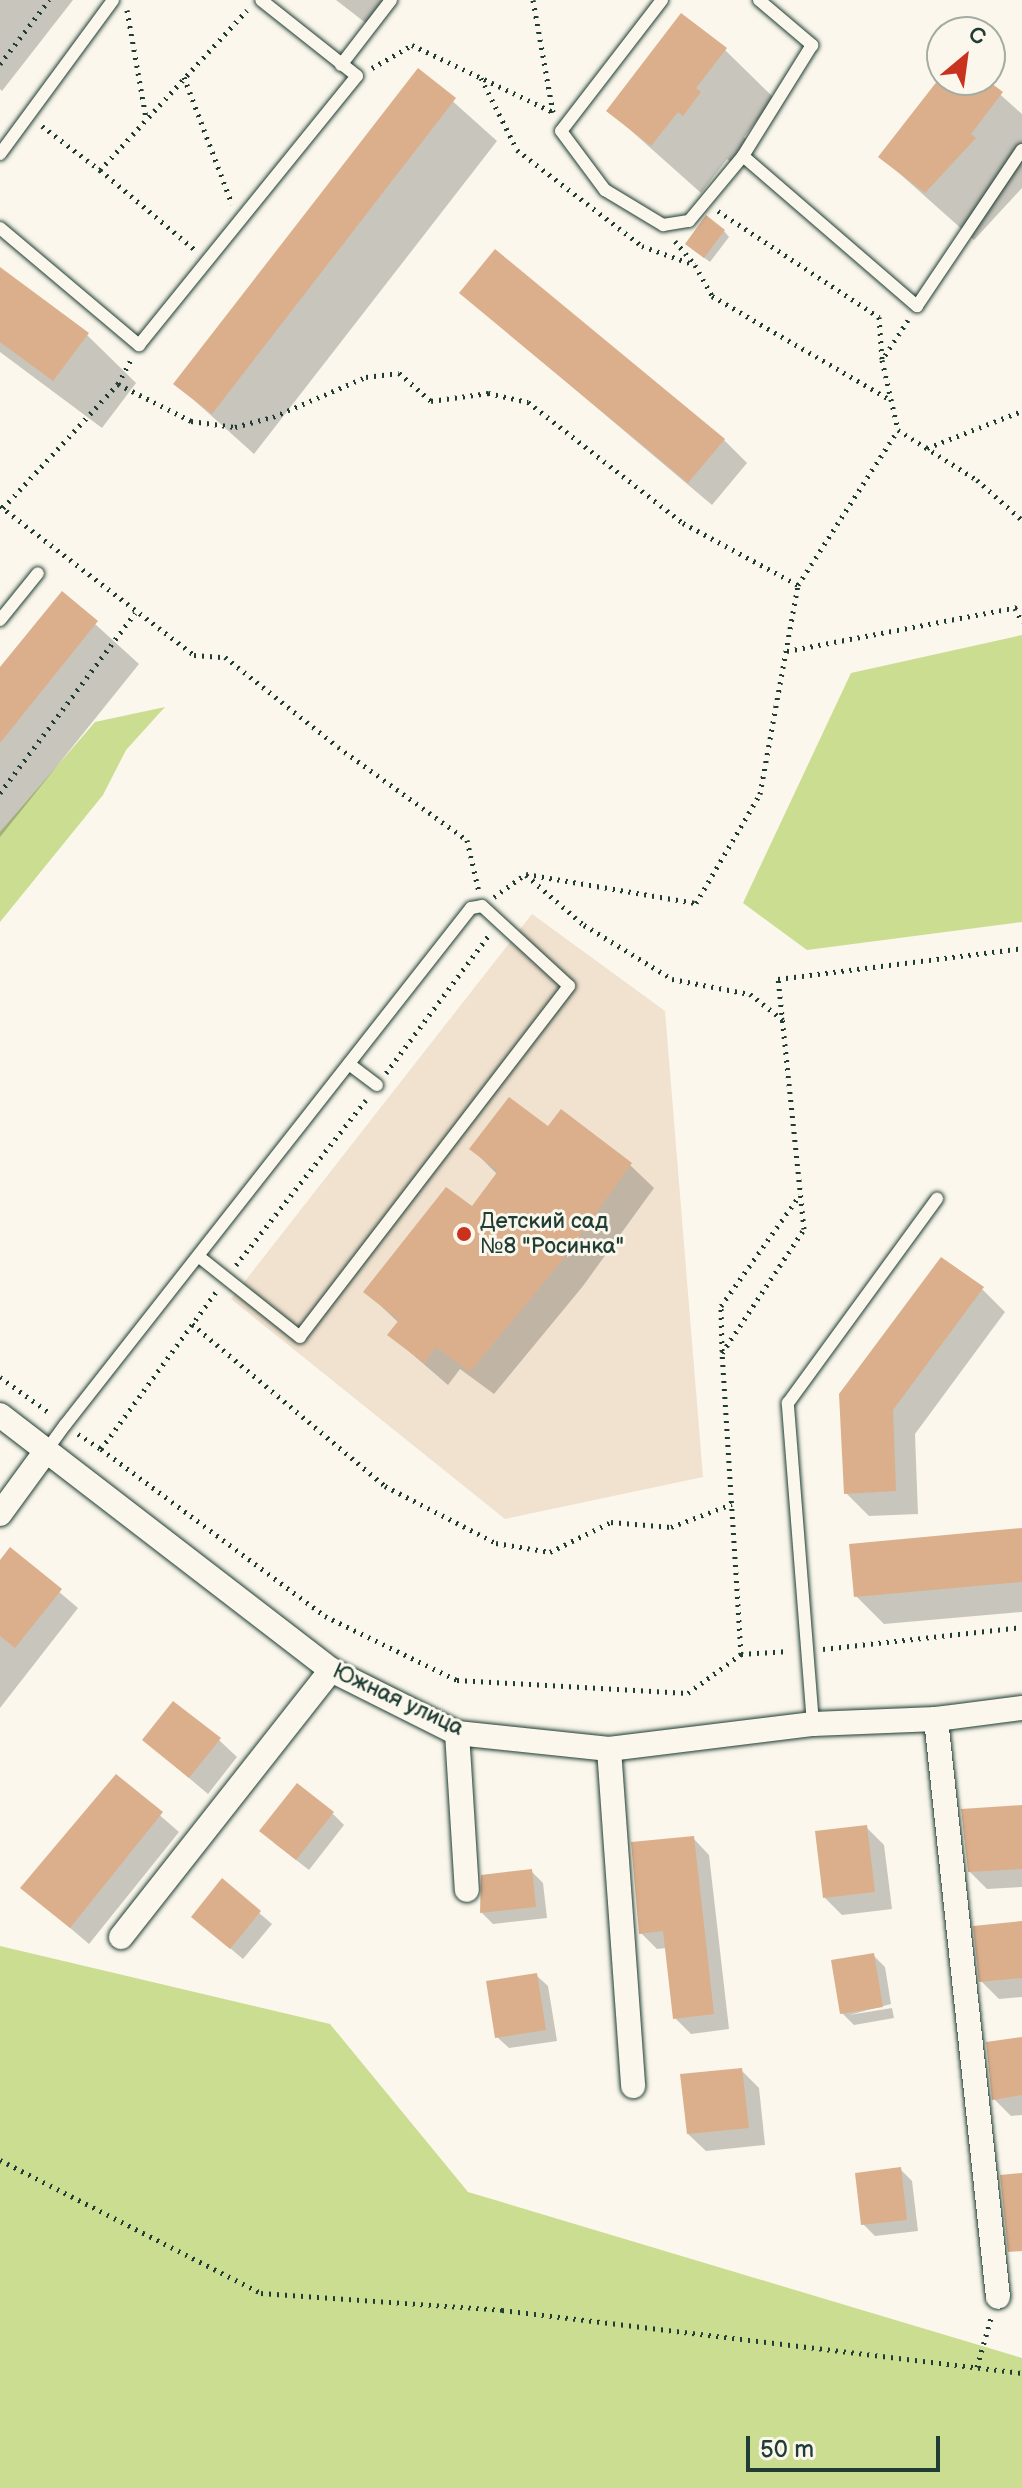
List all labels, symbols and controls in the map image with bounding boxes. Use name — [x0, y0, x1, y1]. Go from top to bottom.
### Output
north arrow — [926, 16, 1006, 96]
text: С — [964, 21, 990, 52]
place label: Детский сад №8 "Росинка" — [480, 1208, 624, 1260]
marker: Детский сад №8 "Росинка" — [455, 1225, 473, 1243]
street label: Южная улица — [328, 1658, 468, 1742]
scale bar — [750, 2420, 944, 2470]
text: 50 m — [760, 2435, 814, 2464]

